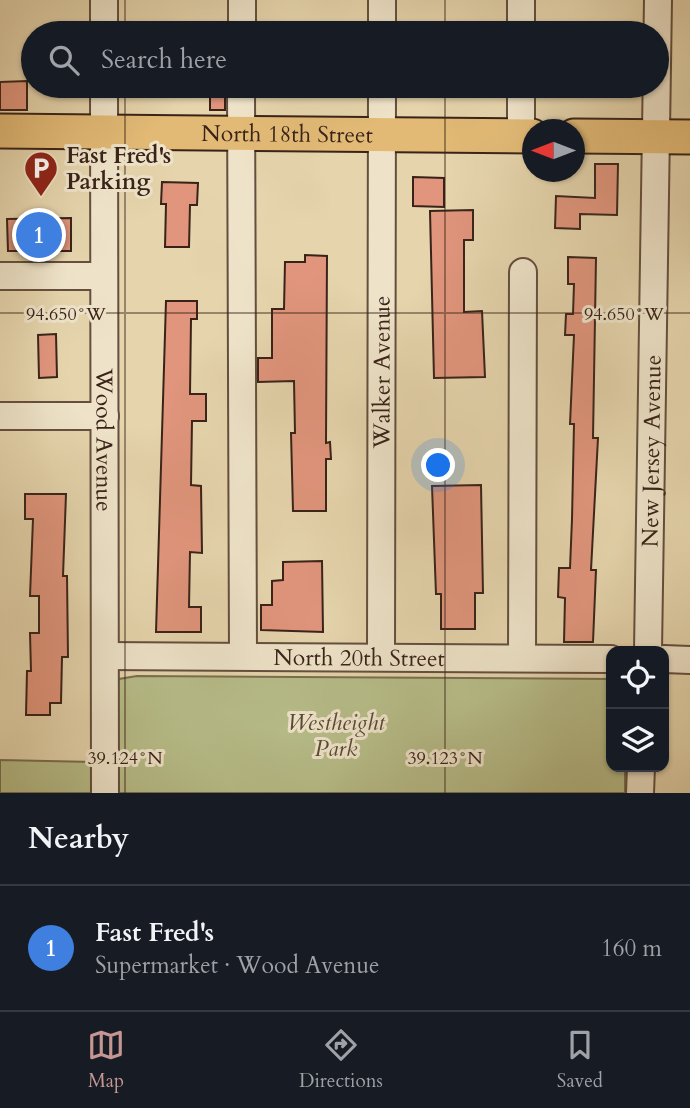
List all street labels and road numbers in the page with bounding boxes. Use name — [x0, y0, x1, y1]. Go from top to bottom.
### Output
street label: North 18th Street — [201, 117, 373, 150]
street label: Walker Avenue — [366, 295, 397, 450]
street label: New Jersey Avenue — [634, 355, 668, 547]
street label: Wood Avenue — [89, 367, 120, 512]
street label: North 20th Street — [273, 641, 445, 674]

